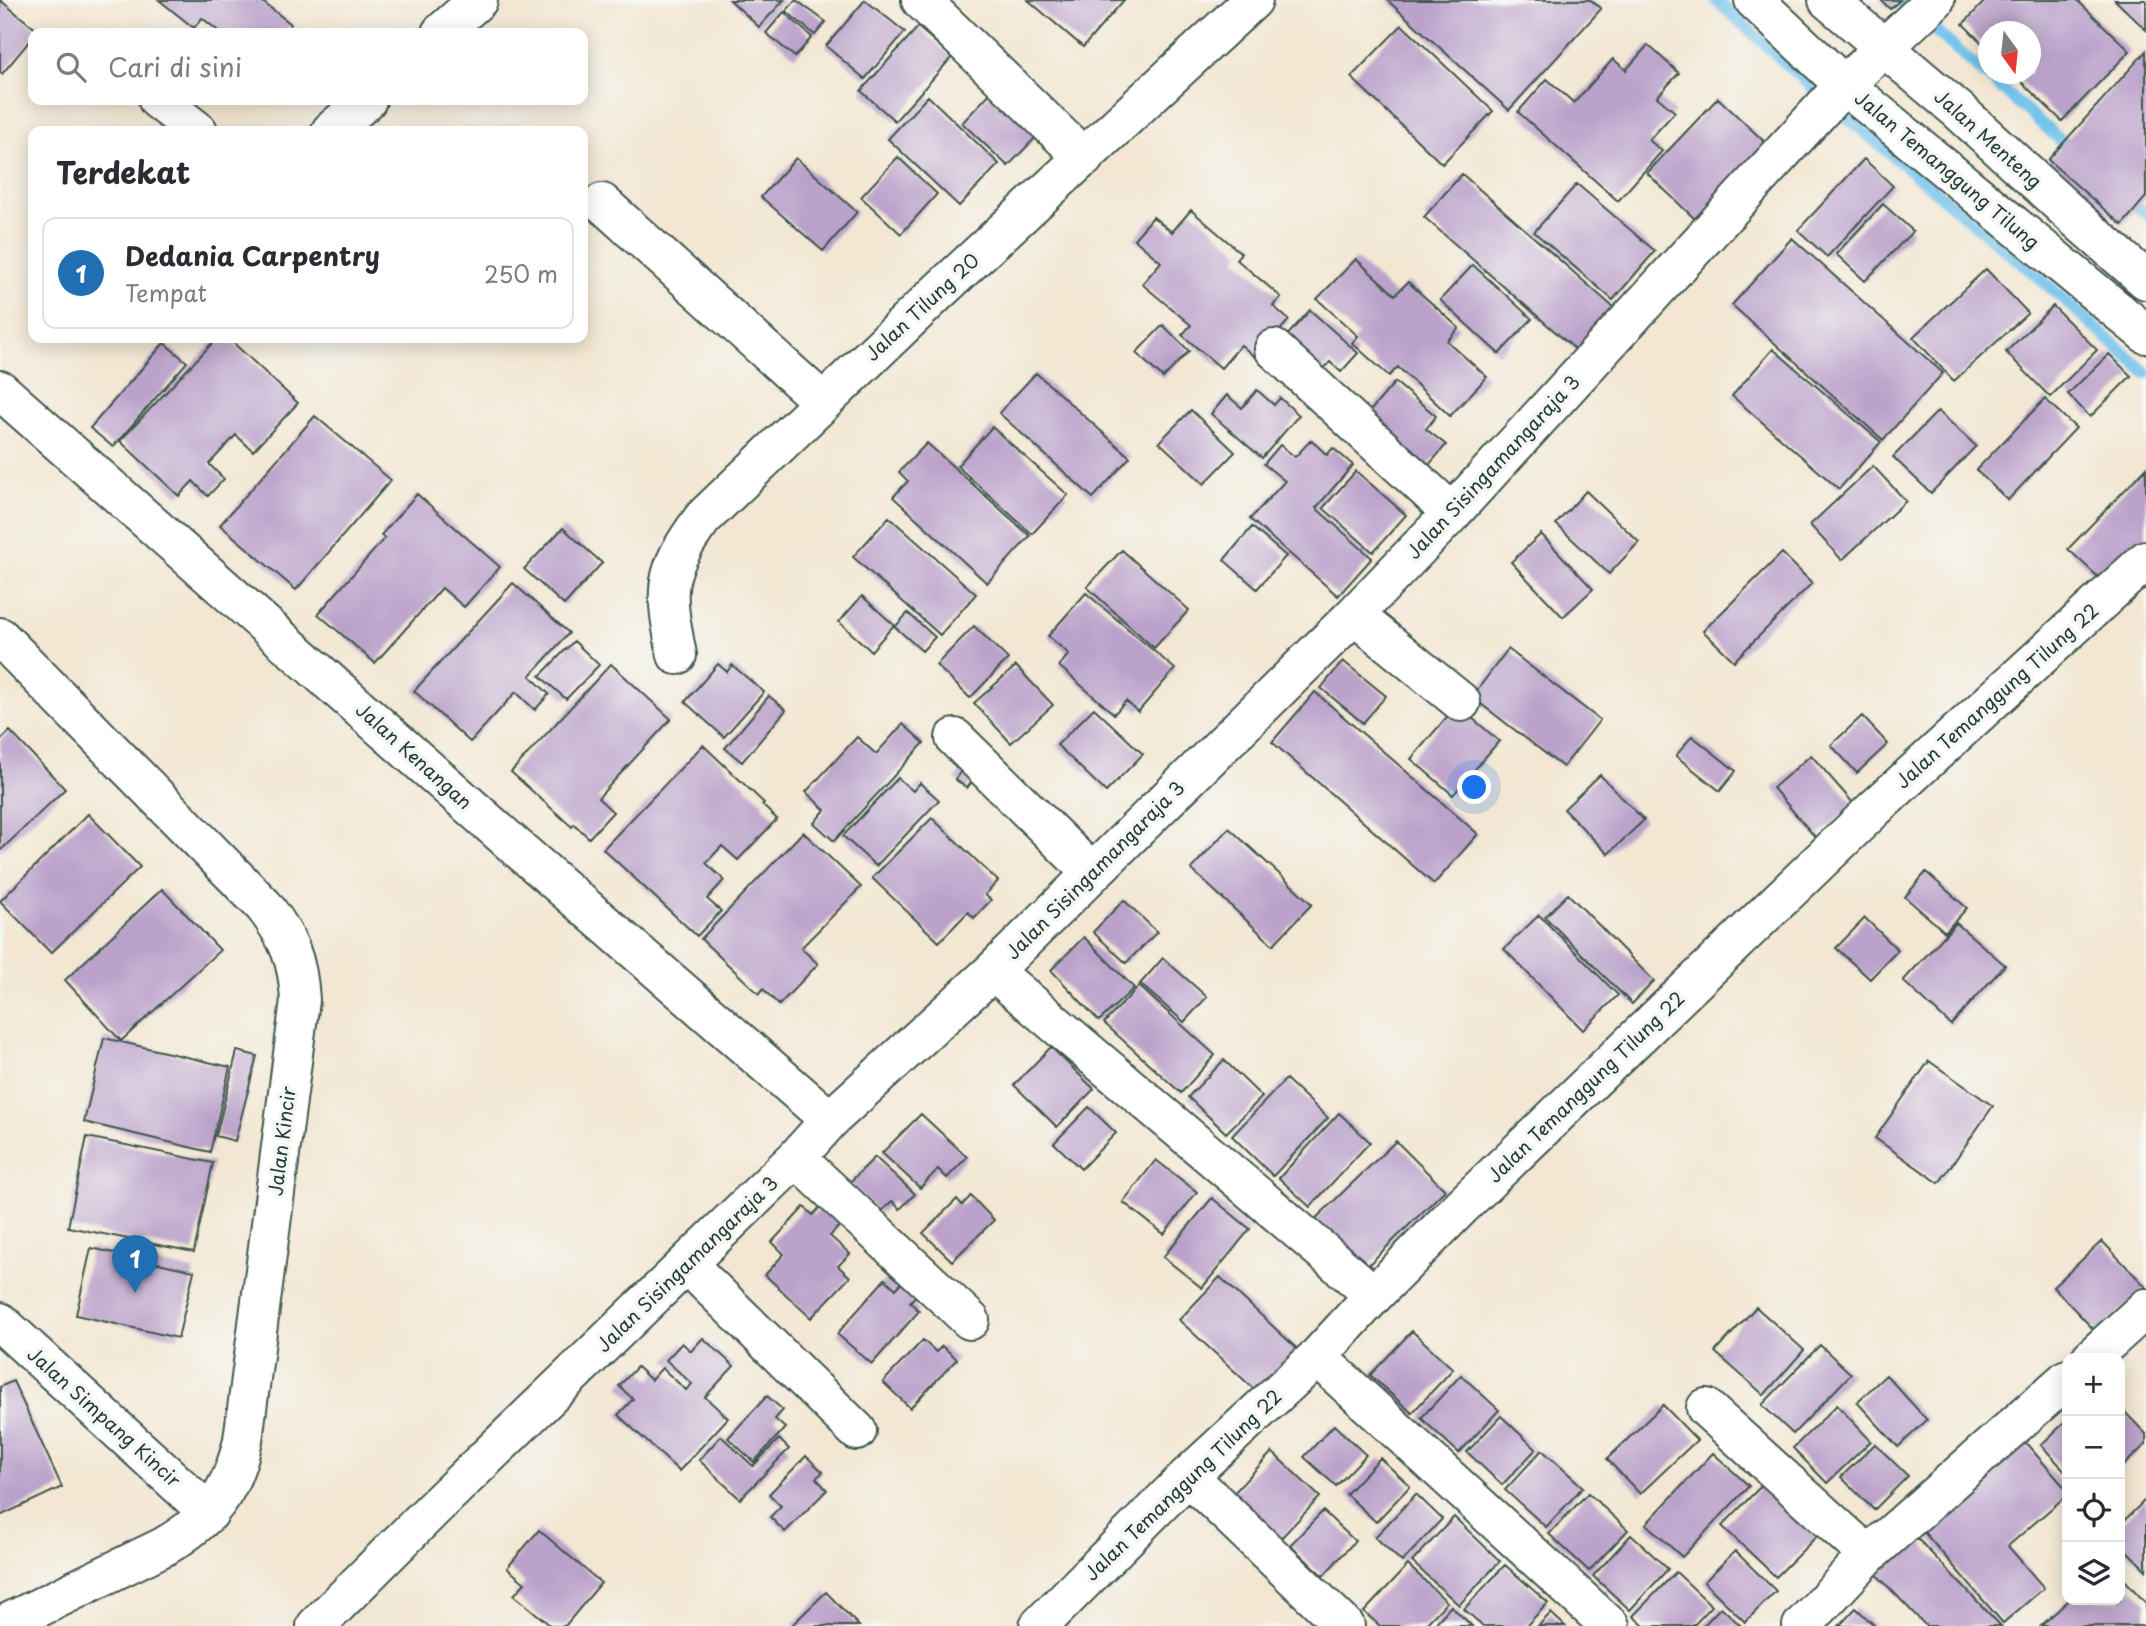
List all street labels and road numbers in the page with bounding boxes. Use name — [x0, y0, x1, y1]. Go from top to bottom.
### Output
street label: Jalan Menteng — [1929, 82, 2049, 194]
street label: Jalan Temanggung Tilung — [1849, 83, 2046, 255]
street label: Jalan Tilung 20 — [858, 246, 985, 367]
street label: Jalan Sisingamangaraja 3 — [1399, 368, 1585, 565]
street label: Jalan Temanggung Tilung 22 — [1889, 596, 2104, 794]
street label: Jalan Kenangan — [350, 695, 479, 815]
street label: Jalan Sisingamangaraja 3 — [998, 773, 1190, 965]
street label: Jalan Temanggung Tilung 22 — [1480, 984, 1690, 1188]
street label: Jalan Kincir — [260, 1084, 302, 1197]
street label: Jalan Sisingamangaraja 3 — [589, 1169, 783, 1358]
street label: Jalan Simpang Kincir — [22, 1340, 188, 1493]
street label: Jalan Temanggung Tilung 22 — [1077, 1382, 1287, 1586]

